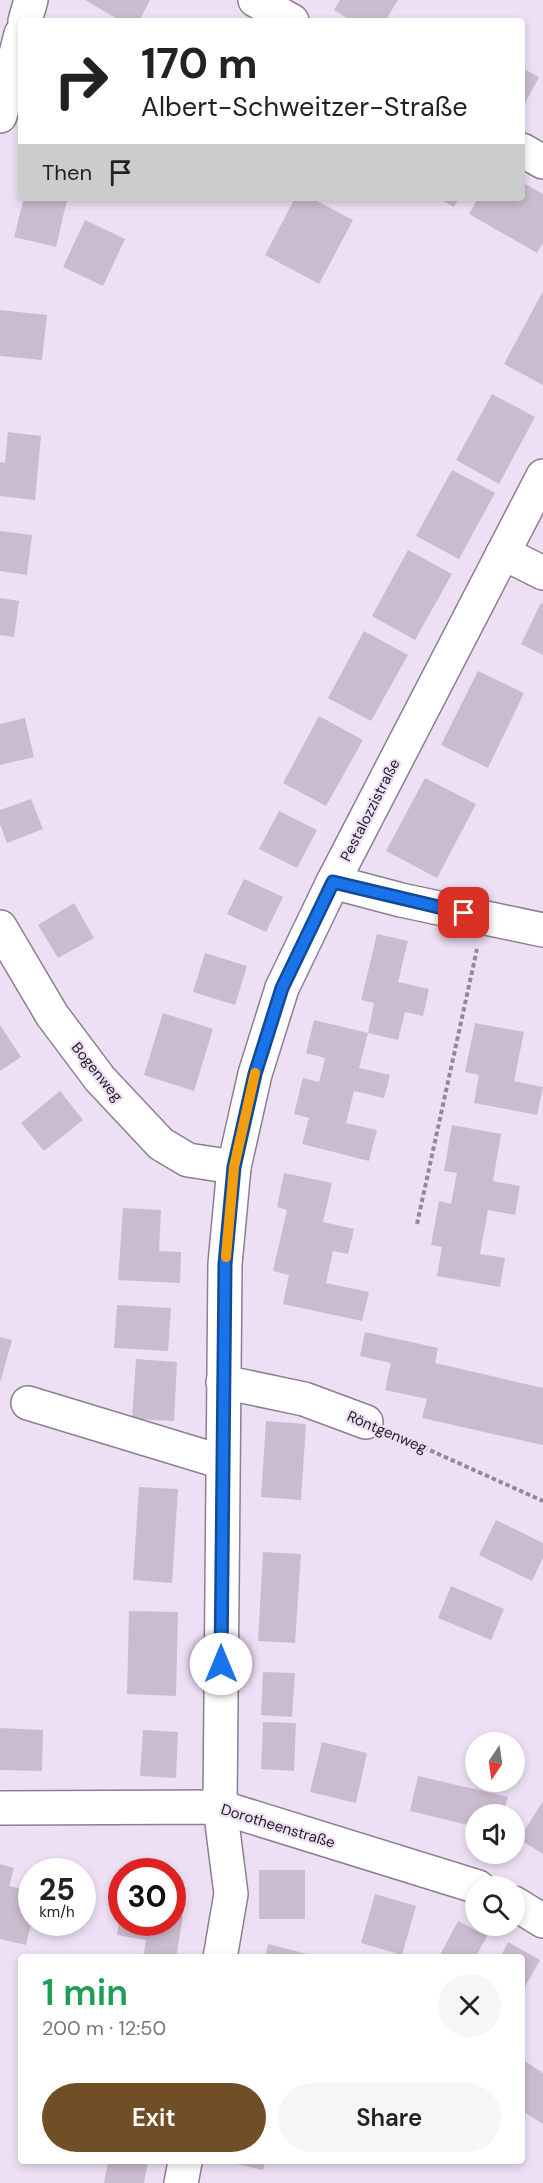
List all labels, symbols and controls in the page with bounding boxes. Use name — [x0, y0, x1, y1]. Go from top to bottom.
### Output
text: 170 m — [141, 36, 258, 91]
icon: right — [42, 42, 120, 120]
text: Albert-Schweitzer-Straße — [141, 89, 468, 124]
icon: arrive — [104, 156, 137, 189]
text: Then — [42, 158, 92, 187]
street label: Pestalozzistraße — [336, 755, 404, 865]
pin — [438, 887, 489, 938]
icon: arrive — [447, 896, 480, 929]
street label: Bogenweg — [67, 1038, 127, 1106]
street label: Röntgenweg — [344, 1406, 430, 1458]
position arrow — [189, 1632, 253, 1696]
north arrow — [465, 1732, 525, 1792]
map controls — [465, 1732, 525, 1936]
street label: Dorotheenstraße — [219, 1799, 337, 1853]
button: sound — [465, 1804, 525, 1864]
speed limit sign: 30 — [108, 1858, 186, 1936]
text: 25 — [39, 1870, 75, 1909]
button: search — [465, 1876, 525, 1936]
text: km/h — [39, 1902, 75, 1922]
text: 1 min — [42, 1969, 128, 2016]
button: close — [438, 1974, 501, 2037]
text: 200 m · 12:50 — [42, 2015, 166, 2041]
button: Exit — [42, 2083, 266, 2152]
button: Share — [278, 2083, 501, 2152]

